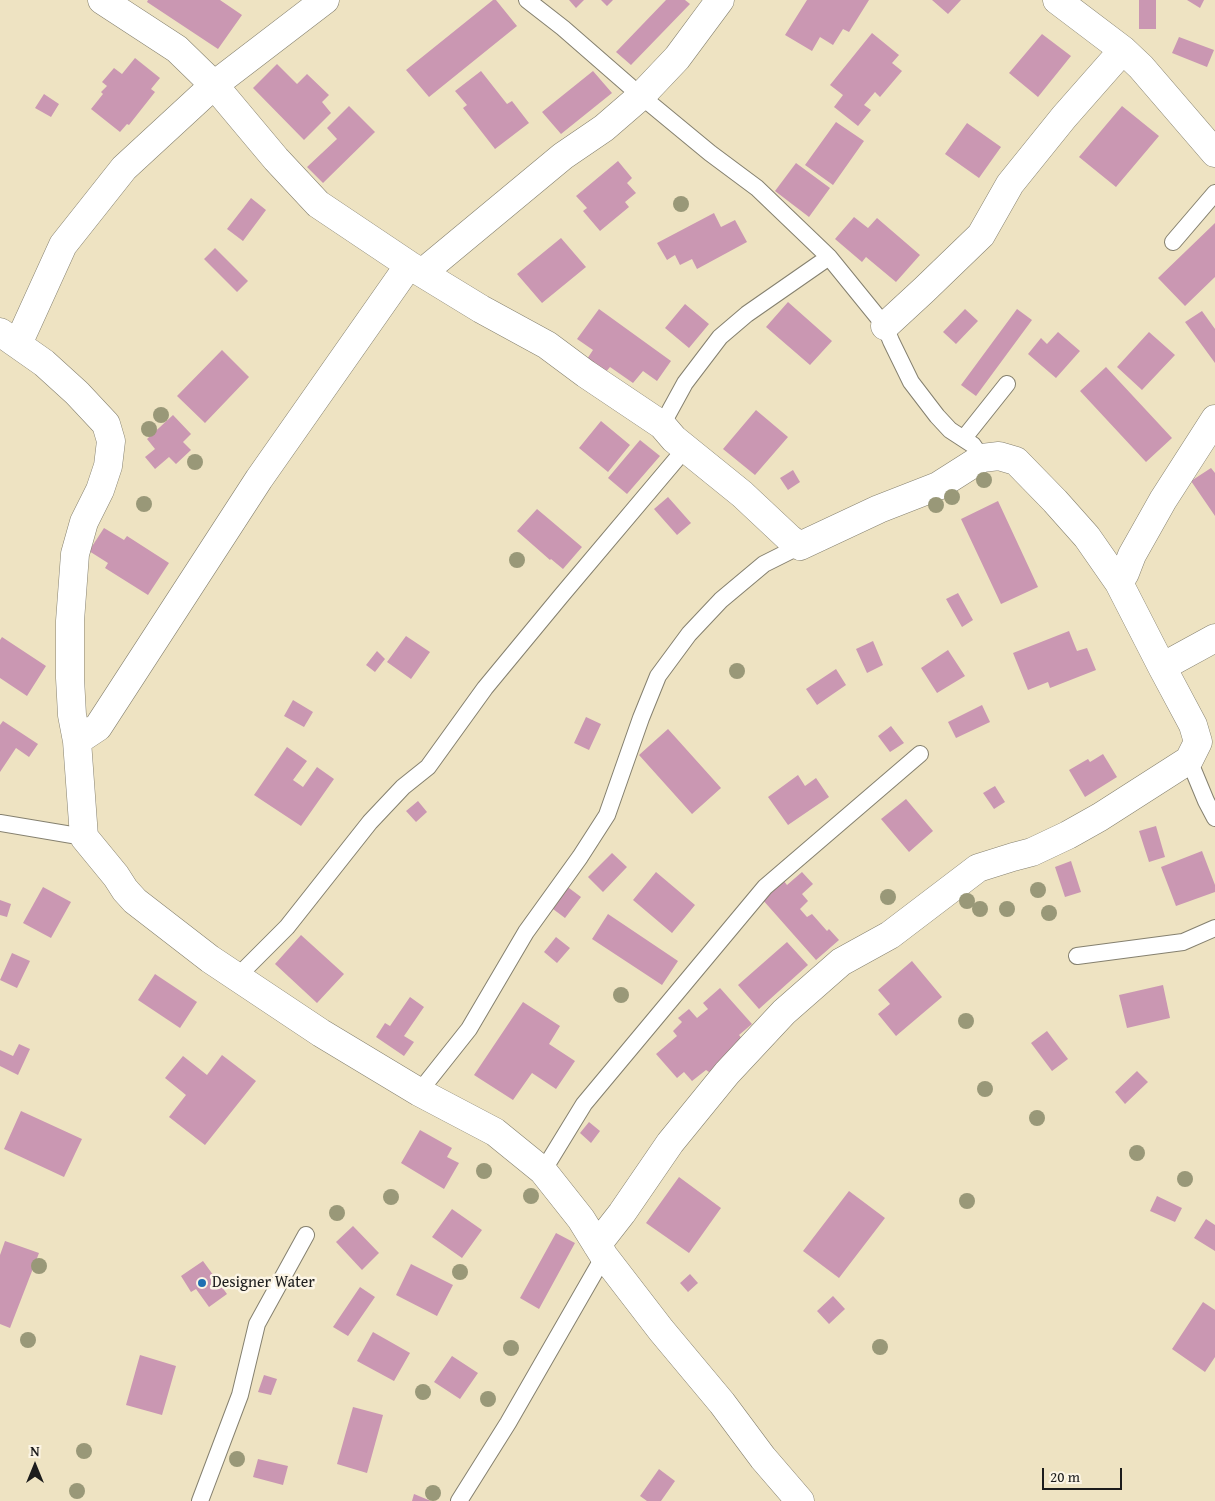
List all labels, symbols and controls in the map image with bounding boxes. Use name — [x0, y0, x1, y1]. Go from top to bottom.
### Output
place label: Designer Water — [212, 1273, 315, 1293]
marker: Designer Water — [196, 1277, 208, 1289]
north arrow — [10, 1441, 60, 1491]
text: N — [30, 1441, 40, 1461]
scale bar — [1045, 1458, 1125, 1490]
text: 20 m — [1050, 1466, 1080, 1487]

